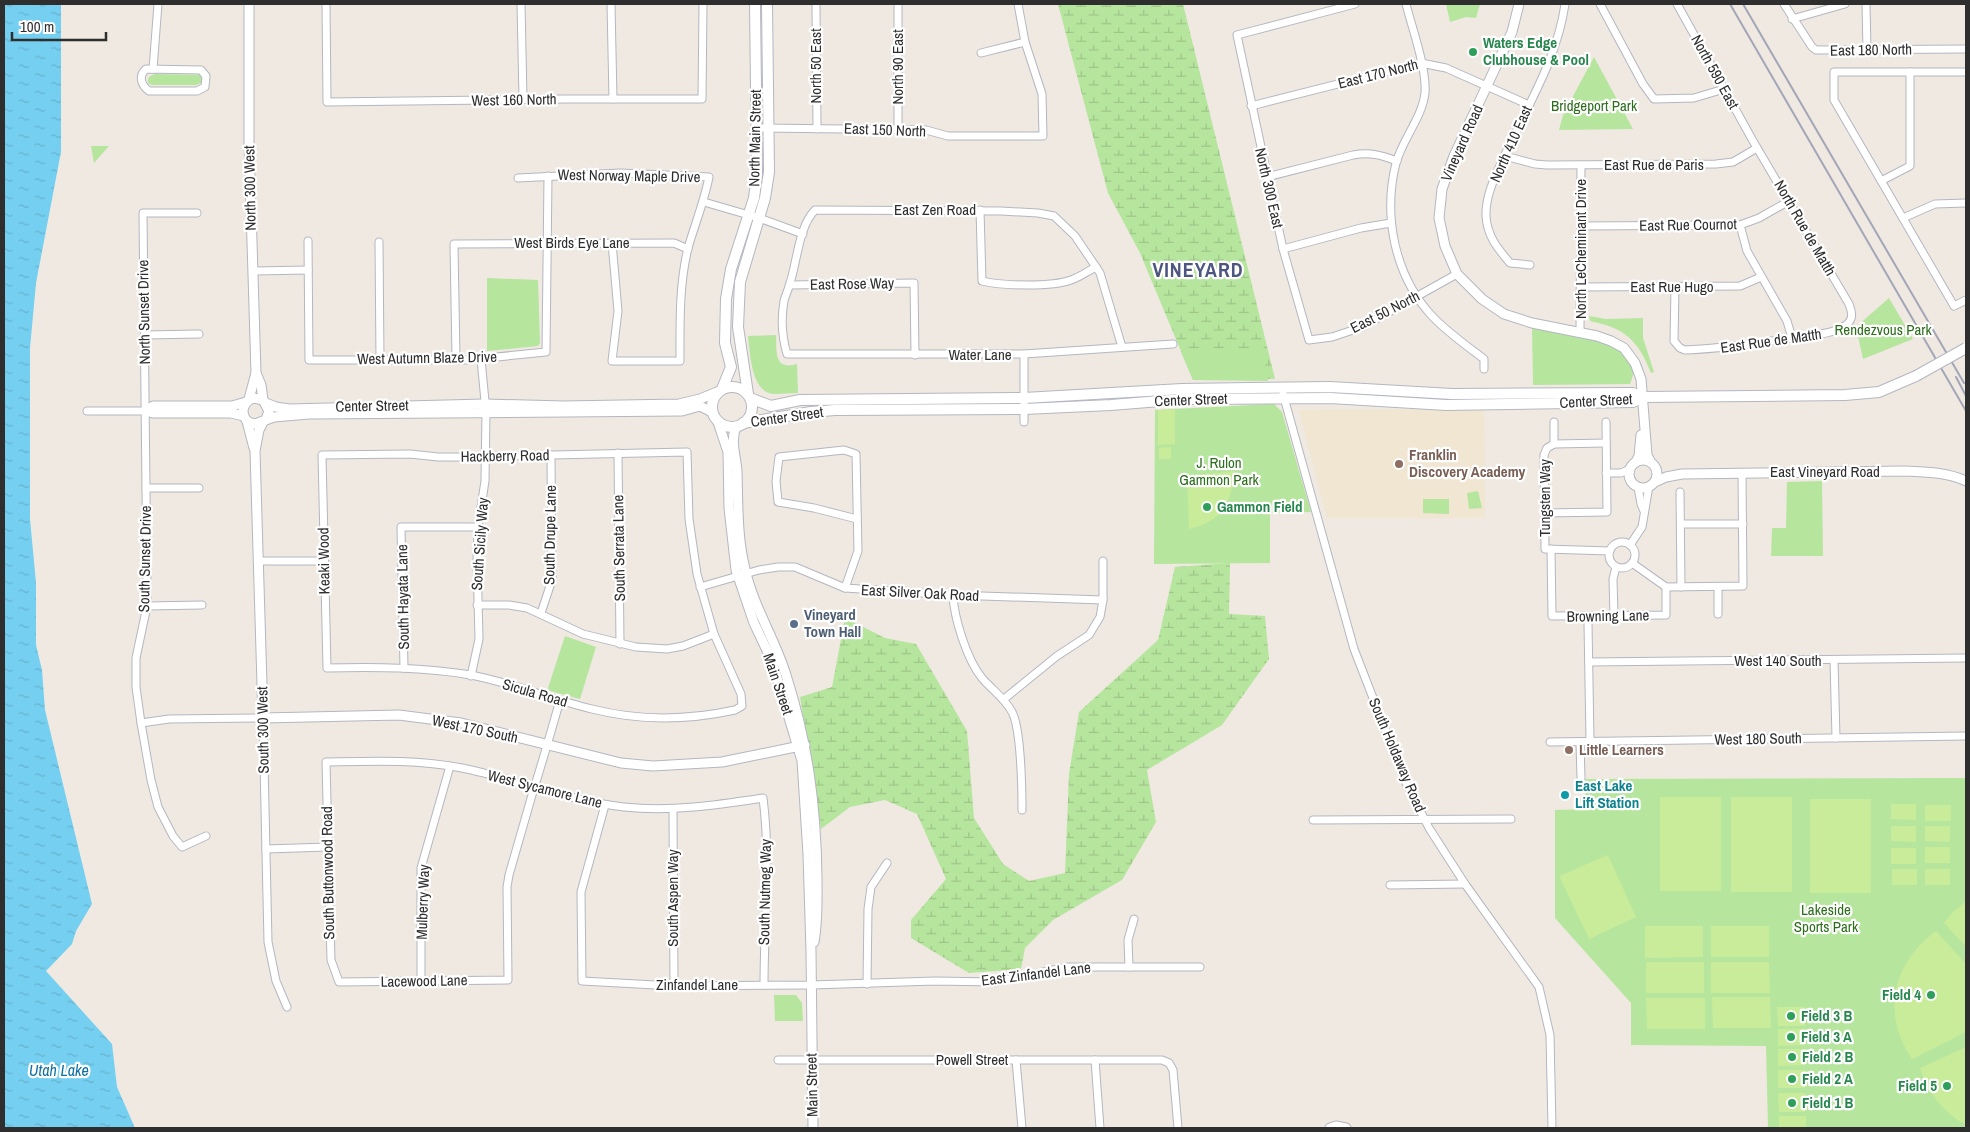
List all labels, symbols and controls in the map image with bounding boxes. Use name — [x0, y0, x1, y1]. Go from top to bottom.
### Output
scale bar — [12, 10, 106, 42]
text: 100 m — [20, 16, 54, 37]
street label: North 50 East — [805, 28, 826, 104]
street label: North 90 East — [887, 29, 908, 105]
street label: North 590 East — [1686, 31, 1745, 113]
place label: Waters Edge Clubhouse & Pool — [1483, 32, 1589, 70]
street label: East 180 North — [1830, 38, 1912, 61]
marker: Waters Edge Clubhouse & Pool — [1467, 46, 1479, 58]
street label: East 170 North — [1336, 53, 1420, 94]
street label: West 160 North — [471, 88, 557, 111]
street label: North Main Street — [743, 89, 766, 187]
park label: Bridgeport Park — [1551, 95, 1638, 116]
street label: Vineyard Road — [1435, 101, 1488, 184]
street label: North 410 East — [1484, 102, 1537, 186]
street label: East 150 North — [844, 118, 926, 141]
street label: North 300 West — [238, 145, 261, 231]
street label: North 300 East — [1250, 146, 1289, 231]
street label: East Rue de Paris — [1604, 154, 1704, 175]
street label: West Norway Maple Drive — [558, 164, 701, 187]
street label: North Rue de Matth — [1770, 176, 1841, 279]
street label: North LeCheminant Drive — [1570, 179, 1591, 319]
street label: East Zen Road — [894, 199, 976, 220]
street label: East Rue Cournot — [1639, 213, 1738, 236]
street label: West Birds Eye Lane — [514, 232, 630, 253]
district label: VINEYARD — [1152, 256, 1244, 283]
street label: North Sunset Drive — [132, 259, 155, 364]
street label: East Rose Way — [810, 272, 895, 295]
street label: East Rue Hugo — [1630, 276, 1714, 297]
street label: East 50 North — [1346, 285, 1423, 338]
park label: Rendezvous Park — [1834, 319, 1932, 340]
street label: East Rue de Matth — [1719, 323, 1823, 358]
street label: Water Lane — [948, 344, 1012, 365]
street label: West Autumn Blaze Drive — [357, 346, 497, 369]
street label: Center Street — [1154, 388, 1228, 411]
street label: Center Street — [1559, 388, 1634, 413]
street label: Center Street — [335, 394, 409, 417]
street label: Center Street — [749, 401, 825, 432]
street label: Hackberry Road — [460, 444, 550, 467]
place label: Franklin Discovery Academy — [1409, 444, 1526, 482]
park label: J. Rulon Gammon Park — [1179, 452, 1259, 490]
marker: Franklin Discovery Academy — [1393, 458, 1405, 470]
street label: Tungsten Way — [1534, 458, 1555, 537]
street label: East Vineyard Road — [1770, 461, 1880, 482]
street label: South Drupe Lane — [538, 485, 561, 585]
street label: South Serrata Lane — [607, 494, 630, 602]
street label: South Sicily Way — [466, 496, 493, 591]
place label: Gammon Field — [1217, 496, 1302, 517]
marker: Gammon Field — [1201, 501, 1213, 513]
street label: South Sunset Drive — [133, 505, 156, 613]
street label: Keaki Wood — [312, 527, 335, 595]
street label: South Hayata Lane — [391, 544, 414, 650]
street label: East Silver Oak Road — [860, 579, 980, 606]
place label: Vineyard Town Hall — [804, 604, 861, 642]
street label: Browning Lane — [1566, 604, 1650, 627]
marker: Vineyard Town Hall — [788, 618, 800, 630]
street label: Main Street — [758, 650, 799, 718]
street label: West 140 South — [1734, 650, 1822, 671]
street label: Sicula Road — [500, 673, 570, 712]
street label: South 300 West — [251, 686, 274, 774]
street label: South Holdaway Road — [1364, 694, 1431, 815]
street label: West 170 South — [430, 709, 520, 748]
street label: West 180 South — [1714, 727, 1802, 750]
place label: Little Learners — [1579, 739, 1664, 760]
marker: Little Learners — [1563, 744, 1575, 756]
street label: West Sycamore Lane — [486, 764, 605, 813]
place label: East Lake Lift Station — [1575, 775, 1639, 813]
marker: East Lake Lift Station — [1559, 789, 1571, 801]
street label: South Buttonwood Road — [316, 806, 339, 940]
street label: South Nutmeg Way — [753, 838, 776, 945]
street label: South Aspen Way — [662, 848, 683, 947]
street label: Mulberry Way — [411, 863, 434, 940]
park label: Lakeside Sports Park — [1794, 899, 1859, 937]
street label: East Zinfandel Lane — [980, 956, 1092, 991]
street label: Lacewood Lane — [380, 969, 468, 992]
street label: Zinfandel Lane — [656, 974, 738, 995]
place label: Field 4 — [1882, 984, 1921, 1005]
marker: Field 4 — [1925, 989, 1937, 1001]
place label: Field 3 B — [1801, 1005, 1852, 1026]
marker: Field 3 B — [1785, 1010, 1797, 1022]
place label: Field 3 A — [1801, 1026, 1852, 1047]
marker: Field 3 A — [1785, 1031, 1797, 1043]
place label: Field 2 B — [1802, 1046, 1853, 1067]
street label: Powell Street — [936, 1049, 1009, 1070]
marker: Field 2 B — [1786, 1051, 1798, 1063]
street label: Main Street — [800, 1052, 823, 1117]
water label: Utah Lake — [29, 1059, 89, 1081]
place label: Field 2 A — [1802, 1068, 1853, 1089]
marker: Field 2 A — [1786, 1073, 1798, 1085]
place label: Field 5 — [1898, 1075, 1937, 1096]
marker: Field 5 — [1941, 1080, 1953, 1092]
place label: Field 1 B — [1802, 1092, 1853, 1113]
marker: Field 1 B — [1786, 1097, 1798, 1109]

